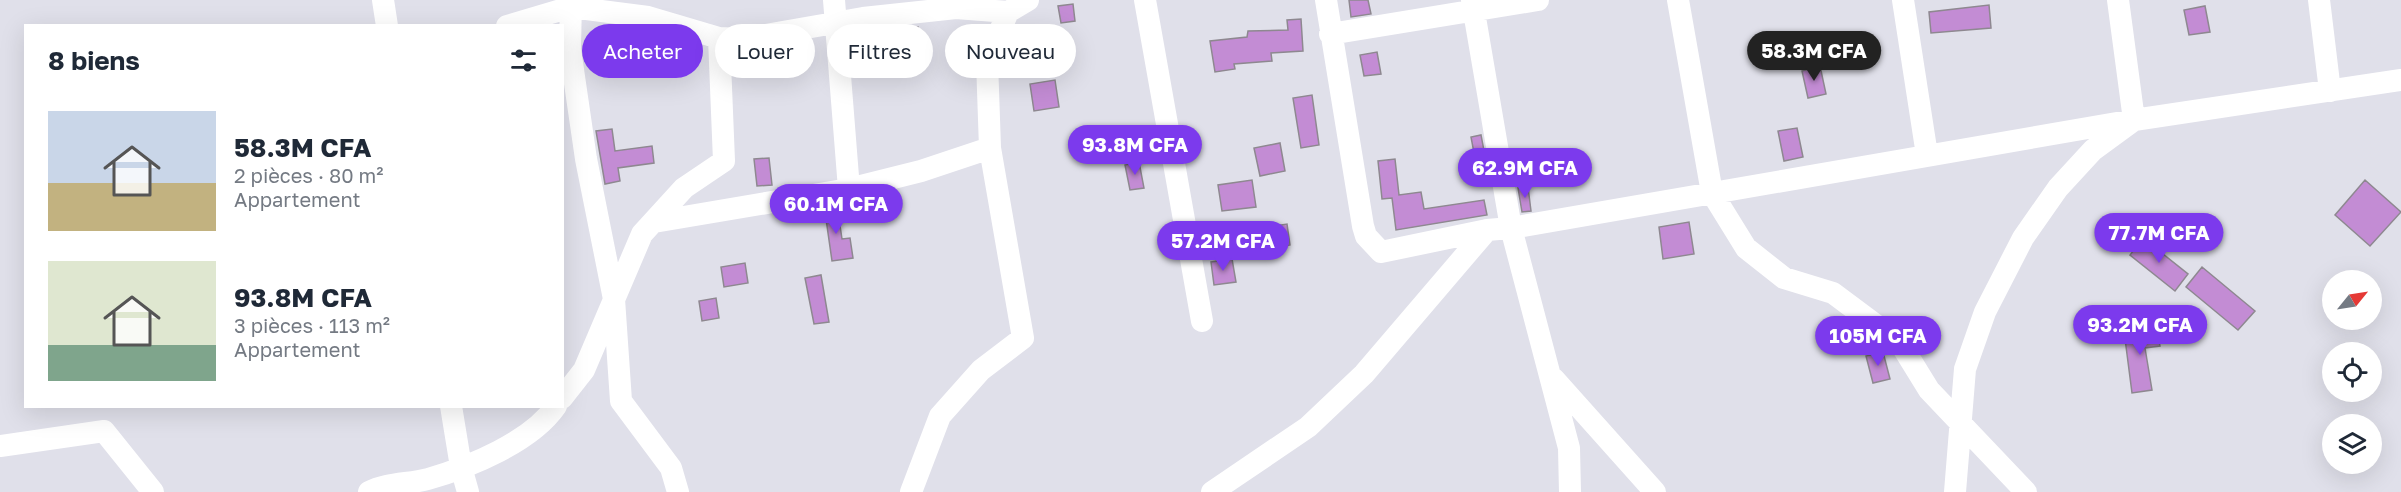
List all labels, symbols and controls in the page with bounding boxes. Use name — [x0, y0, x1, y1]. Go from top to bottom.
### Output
chip: Acheter — [582, 24, 703, 78]
chip: Louer — [715, 24, 815, 78]
chip: Filtres — [827, 24, 933, 78]
chip: Nouveau — [945, 24, 1076, 78]
pin: 58.3M CFA — [1745, 31, 1883, 82]
text: 58.3M CFA — [1761, 38, 1867, 62]
icon: filters — [507, 44, 540, 77]
text: 8 biens — [48, 45, 140, 76]
pin: 93.8M CFA — [1066, 125, 1204, 176]
text: 58.3M CFA — [234, 132, 371, 163]
text: 93.8M CFA — [1082, 132, 1188, 156]
icon: home — [96, 135, 168, 207]
pin: 62.9M CFA — [1456, 148, 1594, 199]
text: 62.9M CFA — [1472, 155, 1578, 179]
text: 2 pièces · 80 m² — [234, 163, 383, 187]
pin: 60.1M CFA — [767, 184, 905, 235]
text: Appartement — [234, 187, 361, 211]
text: 60.1M CFA — [784, 191, 888, 215]
pin: 77.7M CFA — [2090, 213, 2228, 264]
text: 77.7M CFA — [2108, 220, 2210, 244]
pin: 57.2M CFA — [1154, 221, 1292, 272]
text: 57.2M CFA — [1171, 228, 1275, 252]
north arrow — [2322, 270, 2382, 330]
map controls — [2322, 270, 2382, 474]
text: 93.8M CFA — [234, 282, 372, 313]
icon: home — [96, 285, 168, 357]
pin: 93.2M CFA — [2071, 305, 2209, 356]
text: 93.2M CFA — [2087, 312, 2193, 336]
text: 3 pièces · 113 m² — [234, 313, 390, 337]
pin: 105M CFA — [1816, 316, 1940, 367]
text: 105M CFA — [1829, 323, 1927, 347]
text: Appartement — [234, 337, 361, 361]
button: locate — [2322, 342, 2382, 402]
button: layers — [2322, 414, 2382, 474]

